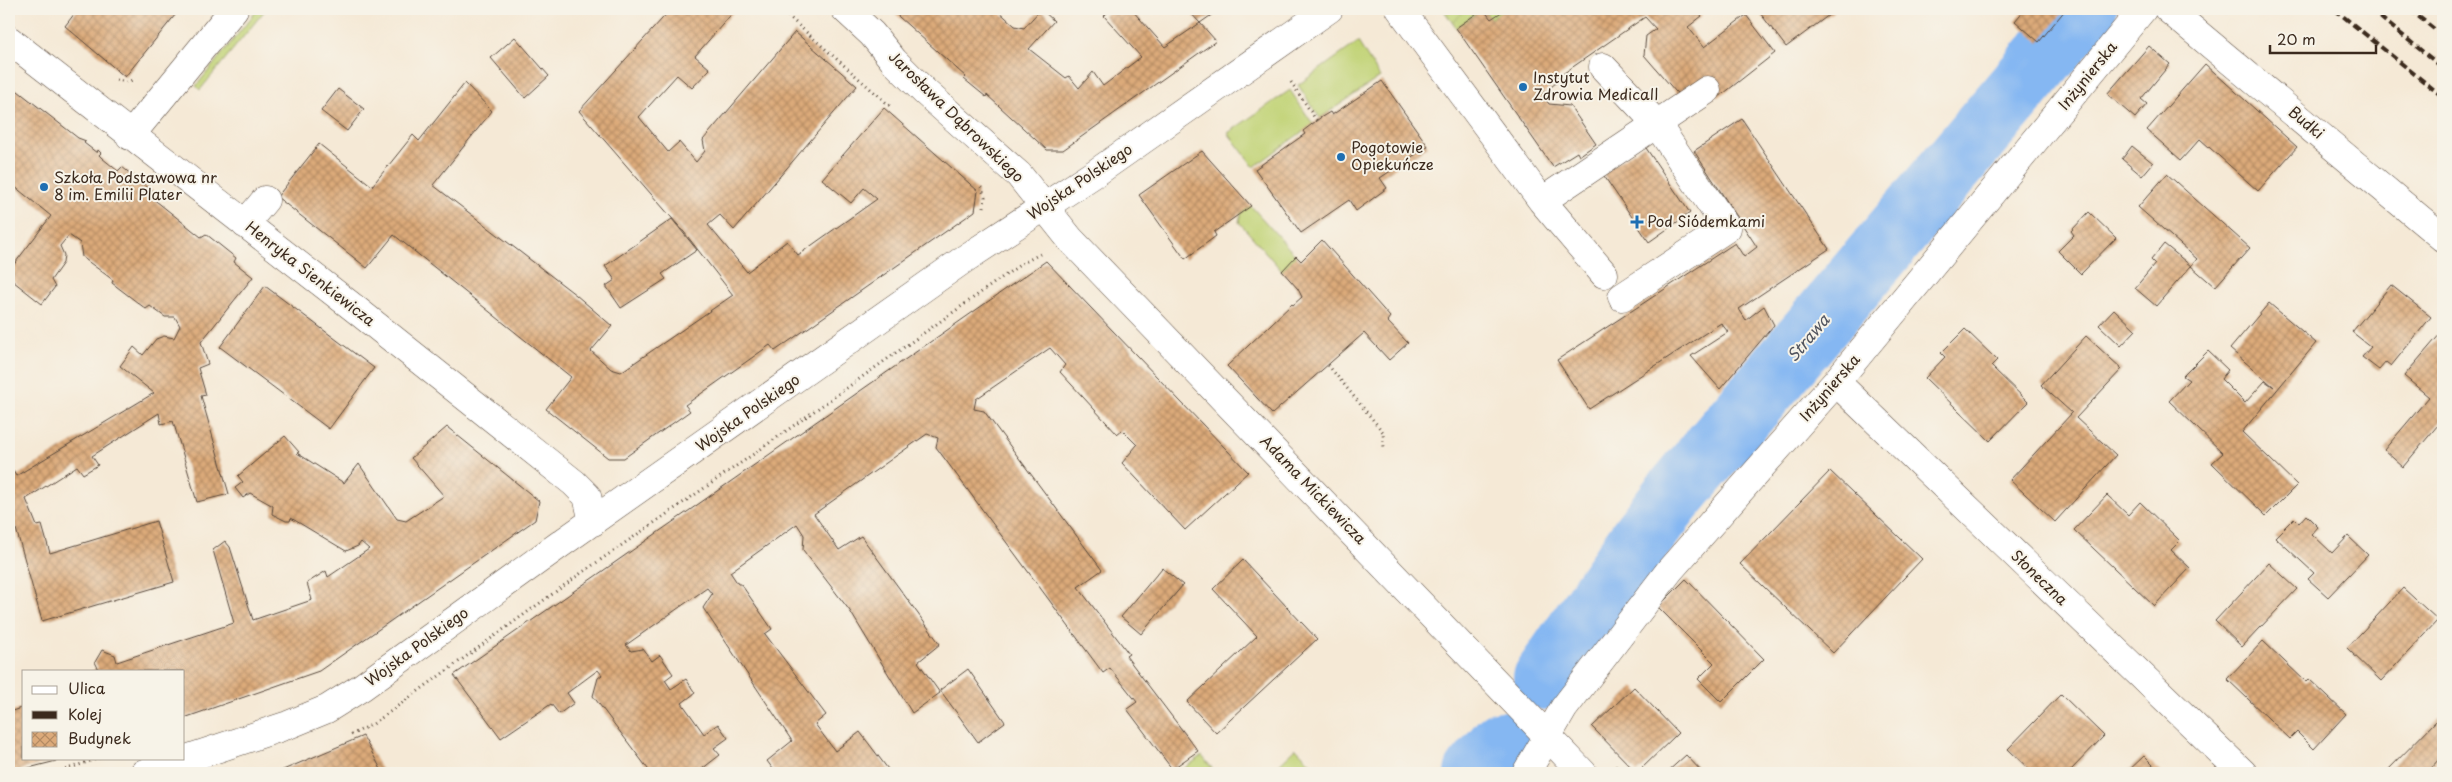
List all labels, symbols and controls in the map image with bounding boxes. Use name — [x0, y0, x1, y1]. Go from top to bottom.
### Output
scale bar — [2270, 22, 2376, 54]
text: 20 m — [2277, 27, 2316, 50]
street label: Inżynierska — [2052, 35, 2122, 114]
street label: Jarosława Dąbrowskiego — [884, 45, 1030, 187]
place label: Instytut Zdrowia Medicall — [1533, 65, 1658, 105]
marker: Instytut Zdrowia Medicall — [1517, 81, 1529, 93]
street label: Budki — [2284, 100, 2330, 144]
place label: Pogotowie Opiekuńcze — [1351, 135, 1434, 175]
street label: Wojska Polskiego — [1022, 137, 1136, 225]
marker: Pogotowie Opiekuńcze — [1335, 151, 1347, 163]
place label: Szkoła Podstawowa nr 8 im. Emilii Plater — [54, 165, 217, 205]
marker: Szkoła Podstawowa nr 8 im. Emilii Plater — [38, 181, 50, 193]
place label: Pod Siódemkami — [1647, 209, 1765, 232]
street label: Henryka Sienkiewicza — [241, 215, 381, 331]
marker: Pod Siódemkami — [1631, 216, 1643, 228]
water label: Strawa — [1780, 308, 1835, 366]
street label: Inżynierska — [1793, 348, 1865, 426]
street label: Wojska Polskiego — [690, 367, 804, 456]
street label: Adama Mickiewicza — [1256, 429, 1373, 549]
street label: Słoneczna — [2006, 544, 2074, 610]
street label: Wojska Polskiego — [360, 600, 472, 691]
legend — [22, 670, 185, 760]
text: Ulica — [68, 676, 106, 699]
text: Kolej — [68, 702, 102, 725]
text: Budynek — [68, 726, 131, 749]

